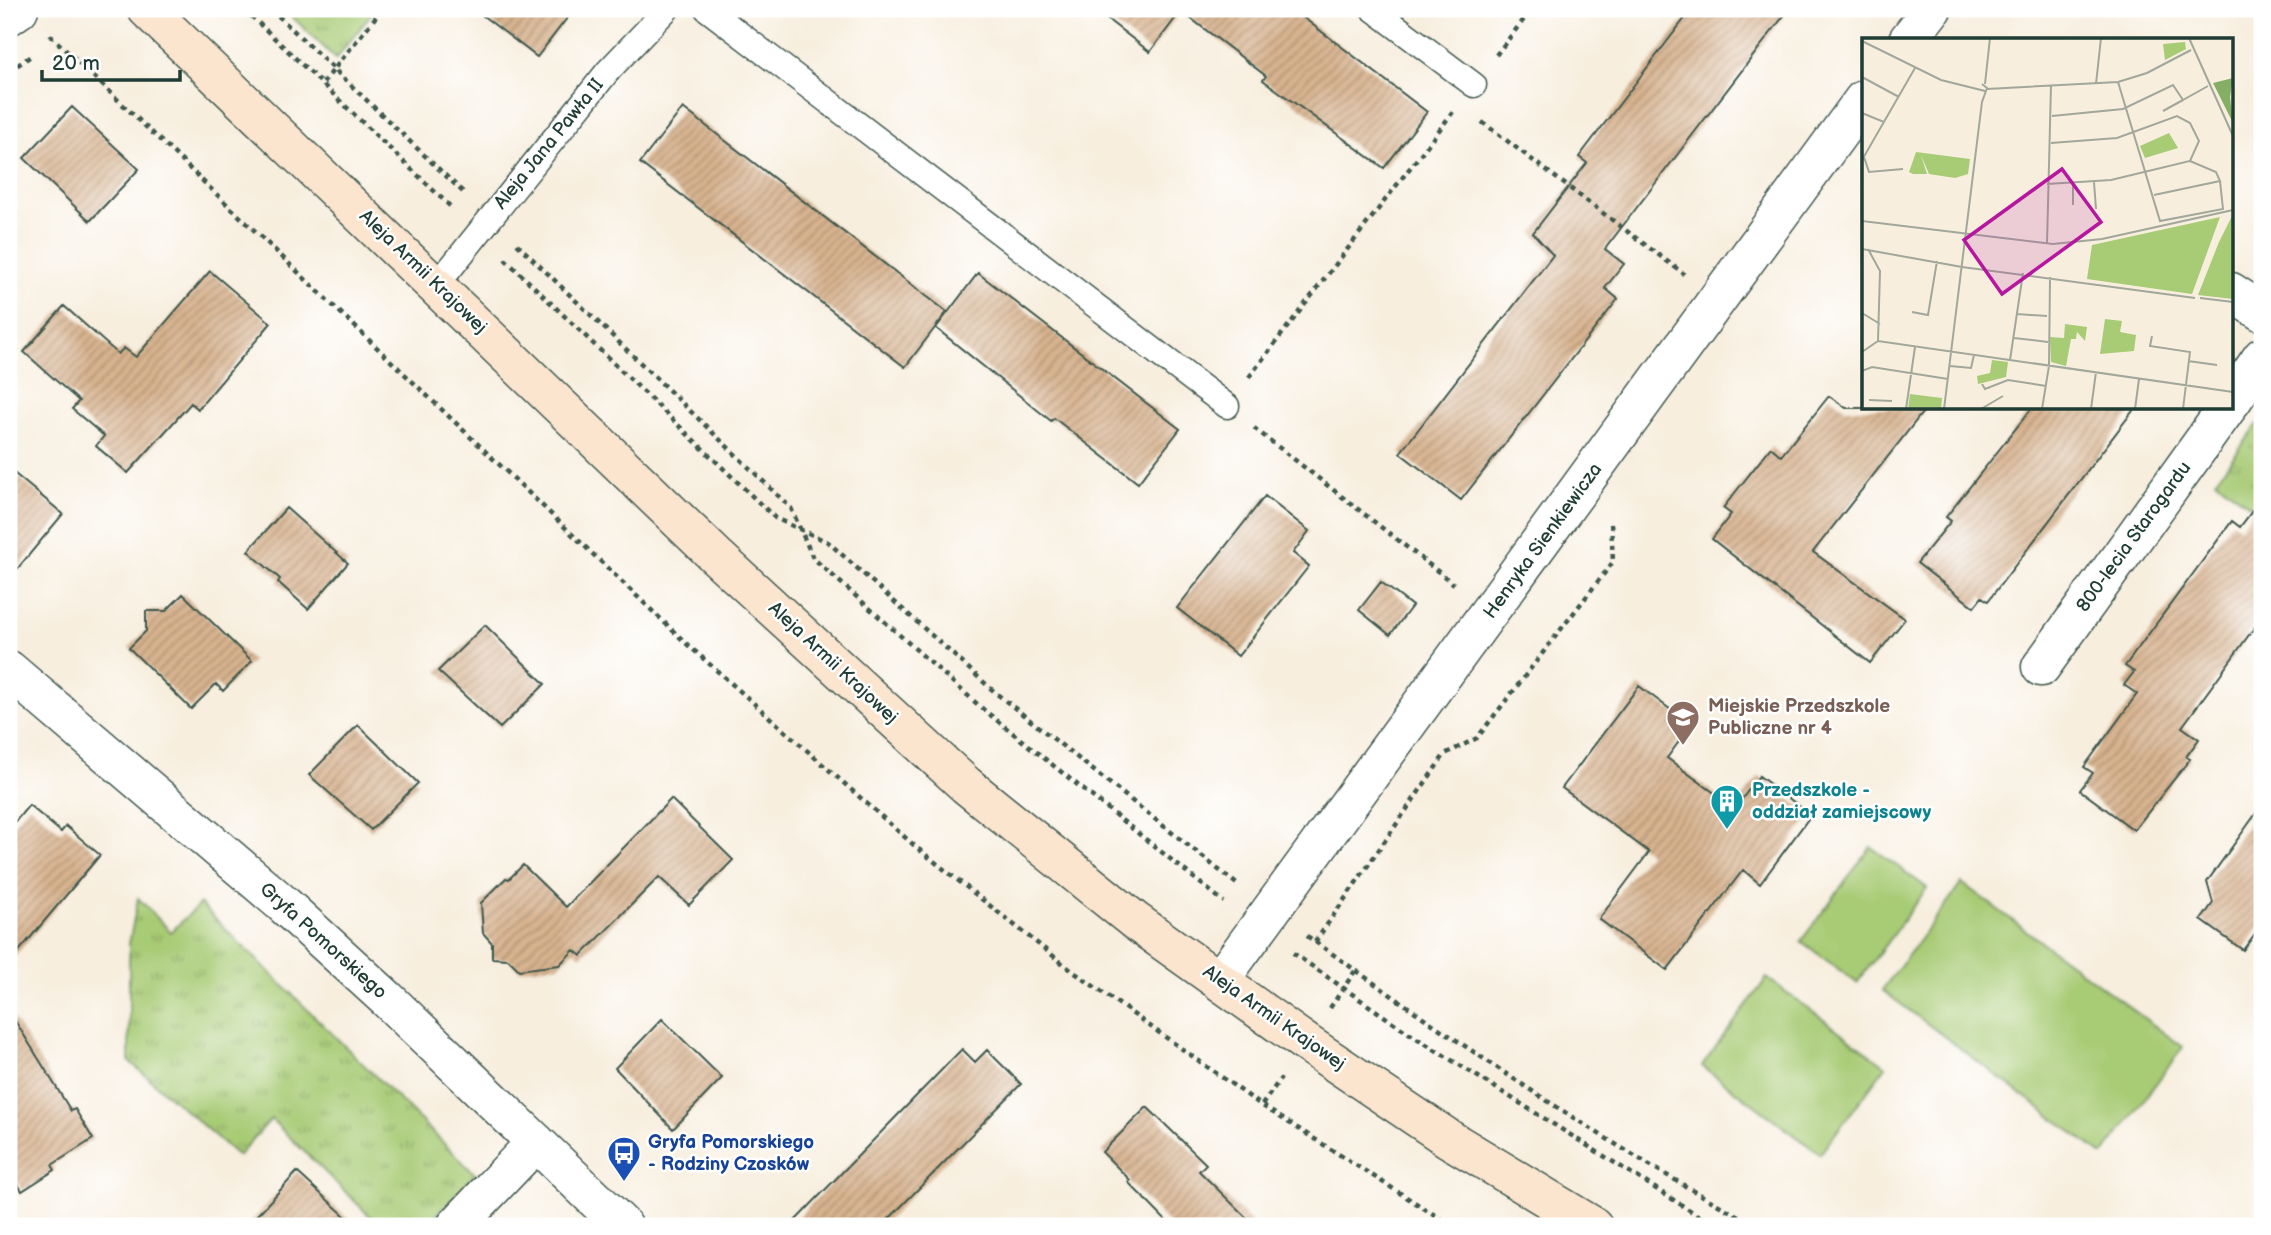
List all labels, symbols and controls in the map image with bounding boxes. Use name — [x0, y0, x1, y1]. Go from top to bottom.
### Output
scale bar — [42, 38, 180, 82]
inset map — [1862, 38, 2232, 410]
text: 20 m — [52, 51, 100, 76]
street label: Aleja Jana Pawła II — [489, 74, 609, 214]
street label: Aleja Armii Krajowej — [354, 205, 492, 339]
street label: 800-lecia Starogardu — [2072, 457, 2196, 617]
street label: Henryka Sienkiewicza — [1479, 459, 1607, 623]
street label: Aleja Armii Krajowej — [763, 597, 903, 729]
place label: Miejskie Przedszkole Publiczne nr 4 — [1708, 695, 1890, 740]
school or university icon: Miejskie Przedszkole Publiczne nr 4 — [1664, 698, 1702, 747]
place label: Przedszkole - oddział zamiejscowy — [1752, 779, 1932, 824]
building icon: Przedszkole - oddział zamiejscowy — [1708, 782, 1746, 831]
street label: Gryfa Pomorskiego — [255, 878, 391, 1004]
street label: Aleja Armii Krajowej — [1198, 960, 1350, 1076]
place label: Gryfa Pomorskiego - Rodziny Czosków — [648, 1131, 814, 1176]
bus stop icon: Gryfa Pomorskiego - Rodziny Czosków — [605, 1134, 643, 1183]

